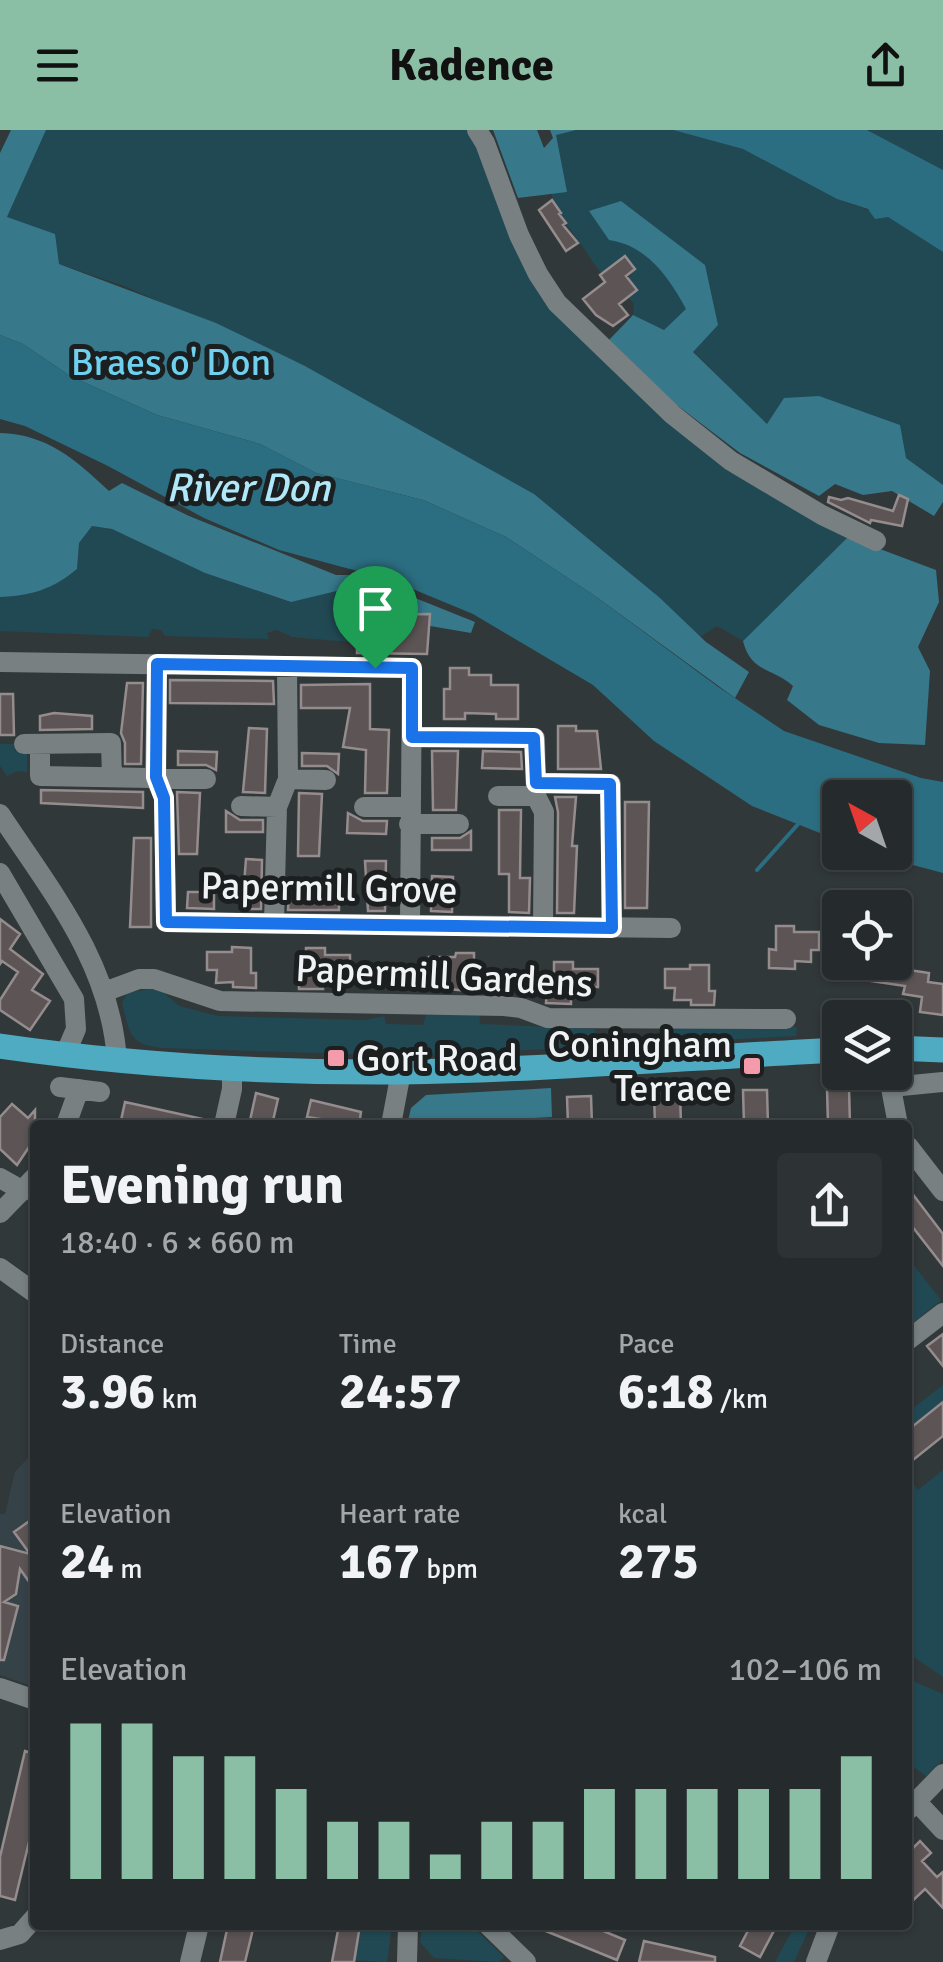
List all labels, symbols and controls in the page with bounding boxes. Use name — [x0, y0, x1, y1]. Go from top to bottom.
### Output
icon: menu — [30, 38, 85, 93]
text: Kadence — [389, 38, 554, 93]
icon: share — [858, 38, 913, 93]
park label: Braes o' Don — [71, 339, 271, 386]
water label: River Don — [166, 463, 331, 513]
pin — [333, 566, 418, 669]
icon: arrive — [348, 581, 403, 636]
north arrow — [822, 780, 912, 870]
map controls — [822, 780, 912, 1090]
street label: Papermill Grove — [200, 862, 458, 914]
button: locate — [822, 890, 912, 980]
street label: Papermill Gardens — [294, 945, 594, 1007]
button: layers — [822, 1000, 912, 1090]
place label: Coningham Terrace — [548, 1021, 732, 1112]
place label: Gort Road — [356, 1035, 518, 1082]
marker: Gort Road — [325, 1047, 347, 1069]
marker: Coningham Terrace — [741, 1055, 763, 1077]
text: Evening run — [60, 1151, 344, 1219]
button: share — [777, 1153, 882, 1258]
text: 18:40 · 6 × 660 m — [60, 1223, 295, 1262]
text: Distance — [60, 1327, 164, 1361]
text: Time — [339, 1327, 397, 1361]
text: Pace — [618, 1327, 674, 1361]
text: 3.96 — [60, 1361, 155, 1423]
text: 24:57 — [339, 1361, 462, 1423]
text: 6:18 — [618, 1361, 714, 1423]
text: km — [155, 1382, 198, 1416]
text: /km — [714, 1382, 768, 1416]
text: Elevation — [60, 1497, 172, 1531]
text: Heart rate — [339, 1497, 461, 1531]
text: kcal — [618, 1497, 667, 1531]
text: 24 — [60, 1531, 114, 1593]
text: 167 — [339, 1531, 420, 1593]
text: 275 — [618, 1531, 699, 1593]
text: m — [114, 1552, 143, 1586]
text: bpm — [420, 1552, 478, 1586]
text: Elevation — [60, 1650, 187, 1689]
text: 102–106 m — [729, 1650, 882, 1689]

